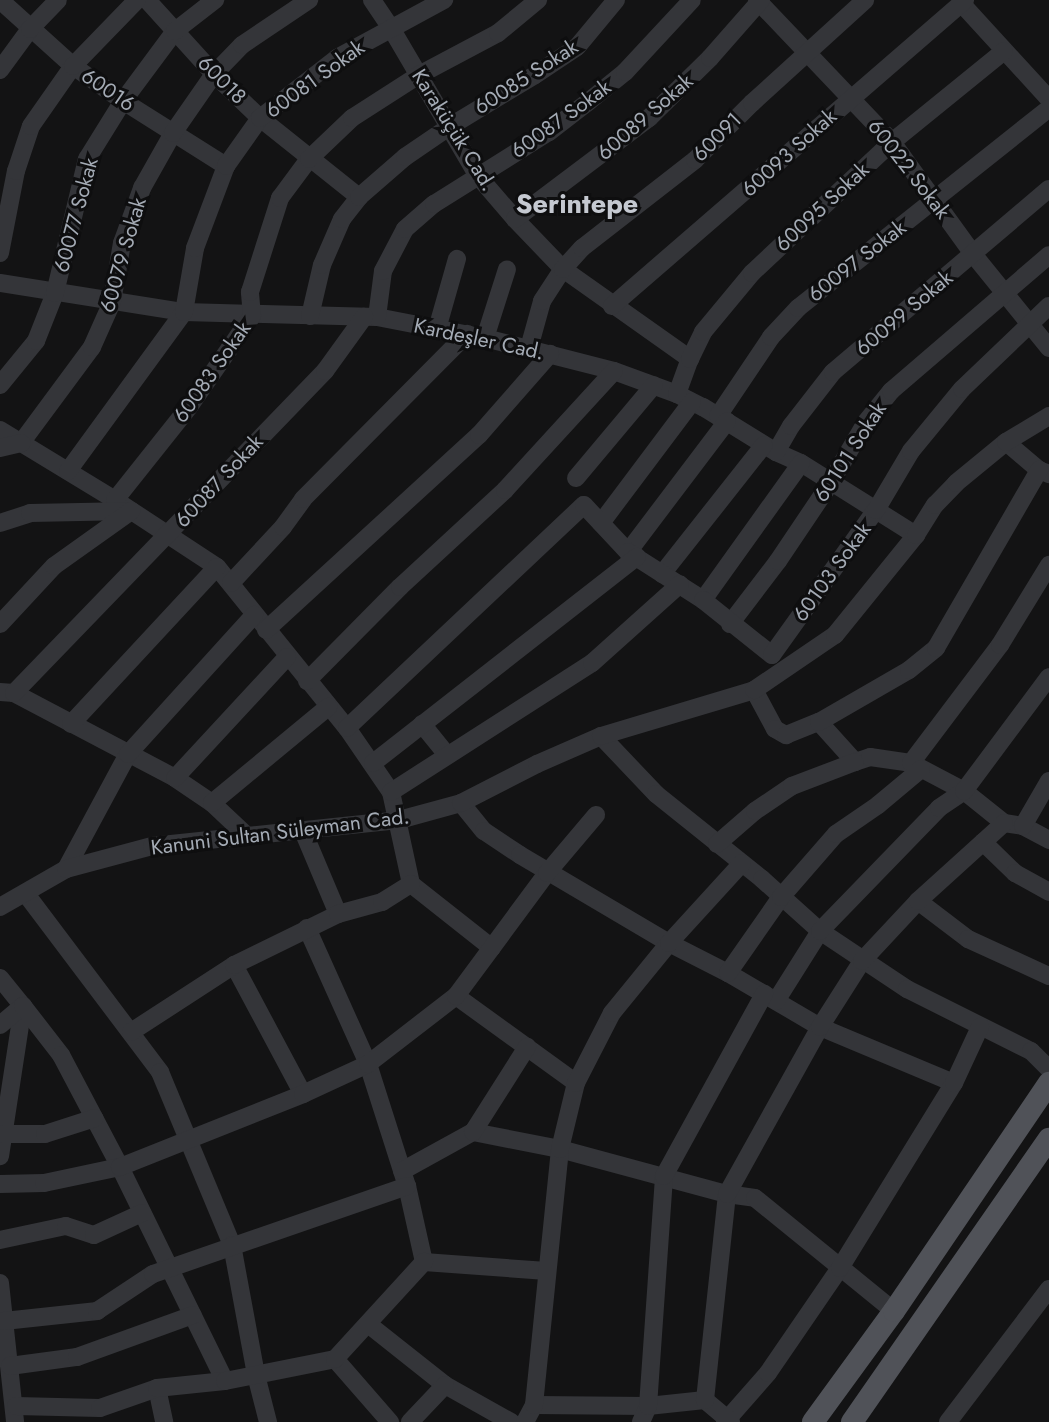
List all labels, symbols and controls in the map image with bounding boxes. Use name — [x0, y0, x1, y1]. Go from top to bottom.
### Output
street label: 60085 Sokak — [469, 34, 583, 120]
street label: 60081 Sokak — [261, 35, 369, 123]
street label: 60018 — [193, 51, 251, 109]
street label: 60016 — [77, 63, 139, 117]
street label: Karaküçük Cad. — [407, 64, 501, 196]
street label: 60089 Sokak — [592, 69, 698, 165]
street label: 60087 Sokak — [506, 74, 616, 164]
street label: 60093 Sokak — [736, 104, 842, 202]
street label: 60091 — [687, 107, 747, 167]
street label: 60022 Sokak — [862, 114, 956, 224]
street label: 60077 Sokak — [49, 155, 103, 275]
street label: 60095 Sokak — [770, 157, 874, 257]
district label: Serintepe — [516, 188, 638, 220]
street label: 60079 Sokak — [95, 195, 151, 315]
street label: 60097 Sokak — [803, 215, 911, 307]
street label: 60099 Sokak — [850, 265, 958, 361]
street label: Kardeşler Cad. — [412, 313, 546, 365]
street label: 60083 Sokak — [168, 316, 256, 428]
street label: 60101 Sokak — [808, 397, 892, 507]
street label: 60087 Sokak — [170, 430, 268, 532]
street label: 60103 Sokak — [788, 518, 876, 626]
street label: Kanuni Sultan Süleyman Cad. — [149, 804, 411, 860]

